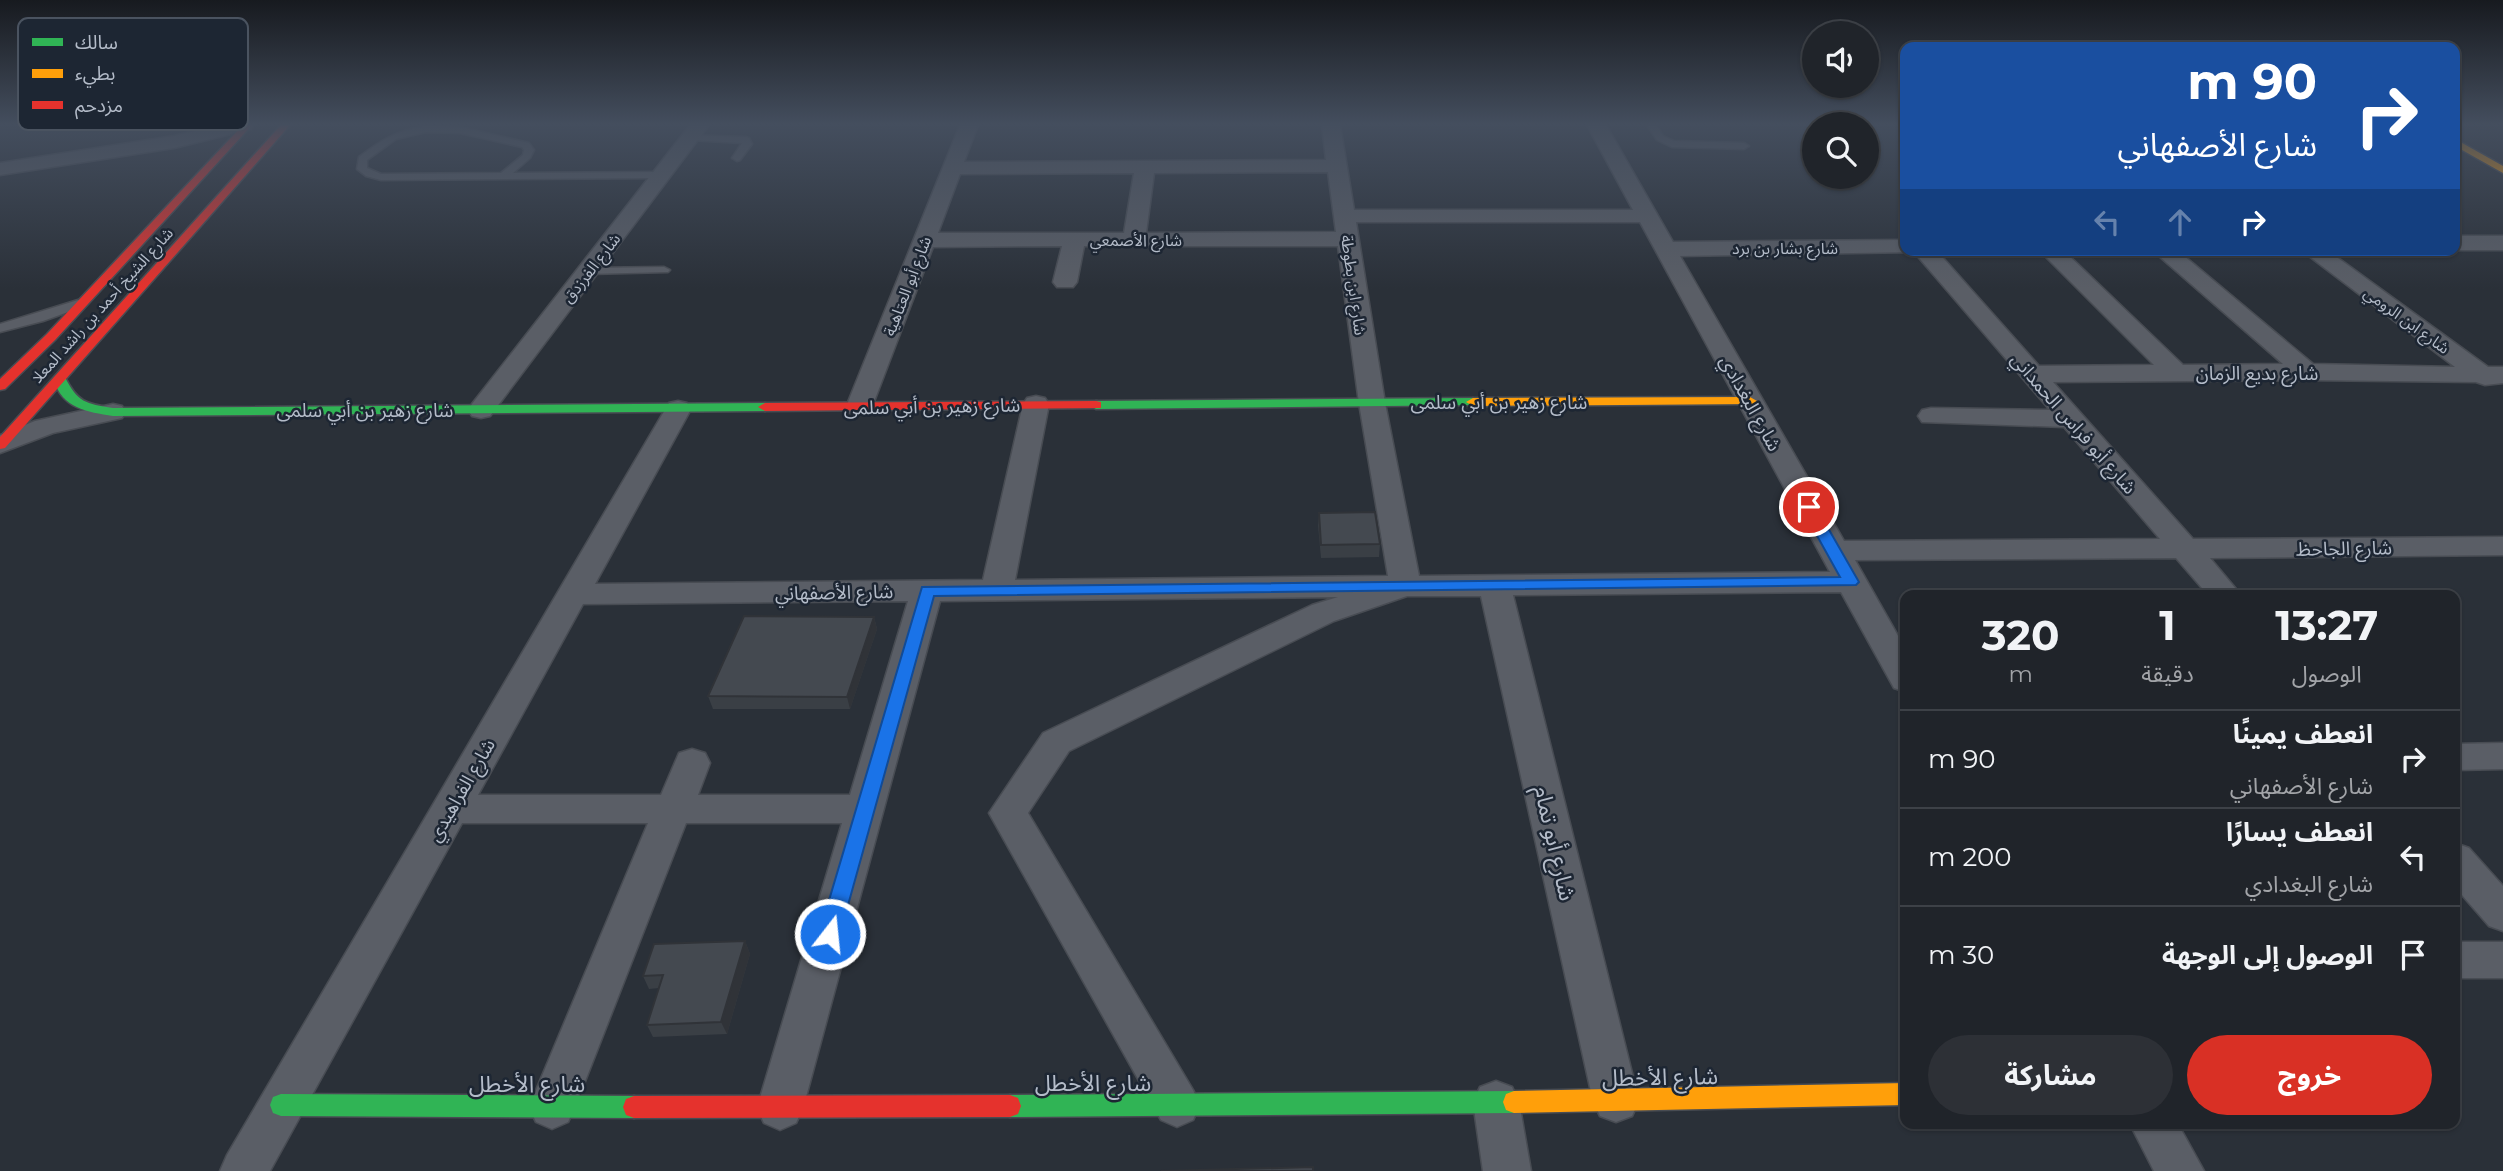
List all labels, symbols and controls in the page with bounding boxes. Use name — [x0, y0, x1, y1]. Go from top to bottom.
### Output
legend — [18, 18, 248, 130]
map controls — [1802, 21, 1879, 189]
button: sound — [1802, 21, 1879, 98]
text: سالك — [75, 31, 118, 54]
text: 90 m — [2187, 52, 2317, 111]
text: بطيء — [75, 62, 115, 88]
icon: right — [2341, 70, 2432, 161]
text: مزدحم — [75, 94, 123, 120]
button: search — [1802, 112, 1879, 189]
text: شارع الأصفهاني — [2118, 125, 2317, 164]
icon: left — [2088, 203, 2126, 241]
icon: ahead — [2161, 203, 2199, 241]
icon: right — [2234, 203, 2272, 241]
street label: شارع الشيخ أحمد بن راشد المعلا — [28, 224, 179, 389]
street label: شارع الفرزدق — [558, 230, 627, 309]
street label: شارع الأصمعي — [1090, 231, 1182, 253]
street label: شارع أبو العتاهية — [880, 234, 938, 340]
street label: شارع ابن بطوطة — [1334, 234, 1370, 337]
street label: شارع بشار بن برد — [1732, 239, 1838, 261]
street label: شارع ابن الرومي — [2359, 283, 2453, 360]
street label: شارع أبو فراس الحمداني — [2003, 348, 2141, 501]
street label: شارع البغدادي — [1712, 351, 1786, 457]
street label: شارع بديع الزمان — [2196, 362, 2318, 388]
street label: شارع زهير بن أبي سلمى — [1411, 391, 1587, 417]
street label: شارع زهير بن أبي سلمى — [843, 393, 1021, 423]
street label: شارع زهير بن أبي سلمى — [277, 399, 453, 425]
pin — [1779, 477, 1839, 537]
icon: arrive — [1790, 488, 1828, 526]
street label: شارع الجاحظ — [2296, 536, 2392, 563]
street label: شارع الأصفهاني — [775, 580, 893, 608]
text: 1 — [2159, 599, 2176, 651]
text: 13:27 — [2275, 599, 2378, 651]
text: 320 — [1982, 609, 2060, 661]
text: m — [2008, 660, 2033, 688]
text: دقيقة — [2141, 660, 2194, 688]
text: الوصول — [2292, 660, 2362, 688]
text: انعطف يمينًا — [2233, 718, 2373, 750]
street label: شارع الفراهيدي — [423, 735, 503, 848]
icon: right — [2394, 740, 2432, 778]
text: 90 m — [1928, 743, 1995, 775]
text: شارع الأصفهاني — [2230, 772, 2373, 800]
street label: شارع أبو تمام — [1524, 783, 1582, 904]
text: انعطف يسارًا — [2226, 816, 2373, 848]
icon: left — [2394, 838, 2432, 876]
text: 200 m — [1928, 841, 2012, 873]
text: شارع البغدادي — [2245, 870, 2373, 898]
position arrow — [793, 897, 867, 971]
icon: arrive — [2394, 936, 2432, 974]
text: 30 m — [1928, 939, 1994, 971]
text: الوصول إلى الوجهة — [2162, 939, 2373, 971]
button: مشاركة — [1928, 1035, 2173, 1115]
button: خروج — [2187, 1035, 2432, 1115]
street label: شارع الأخطل — [1602, 1062, 1718, 1095]
street label: شارع الأخطل — [1035, 1069, 1151, 1100]
street label: شارع الأخطل — [469, 1070, 585, 1101]

